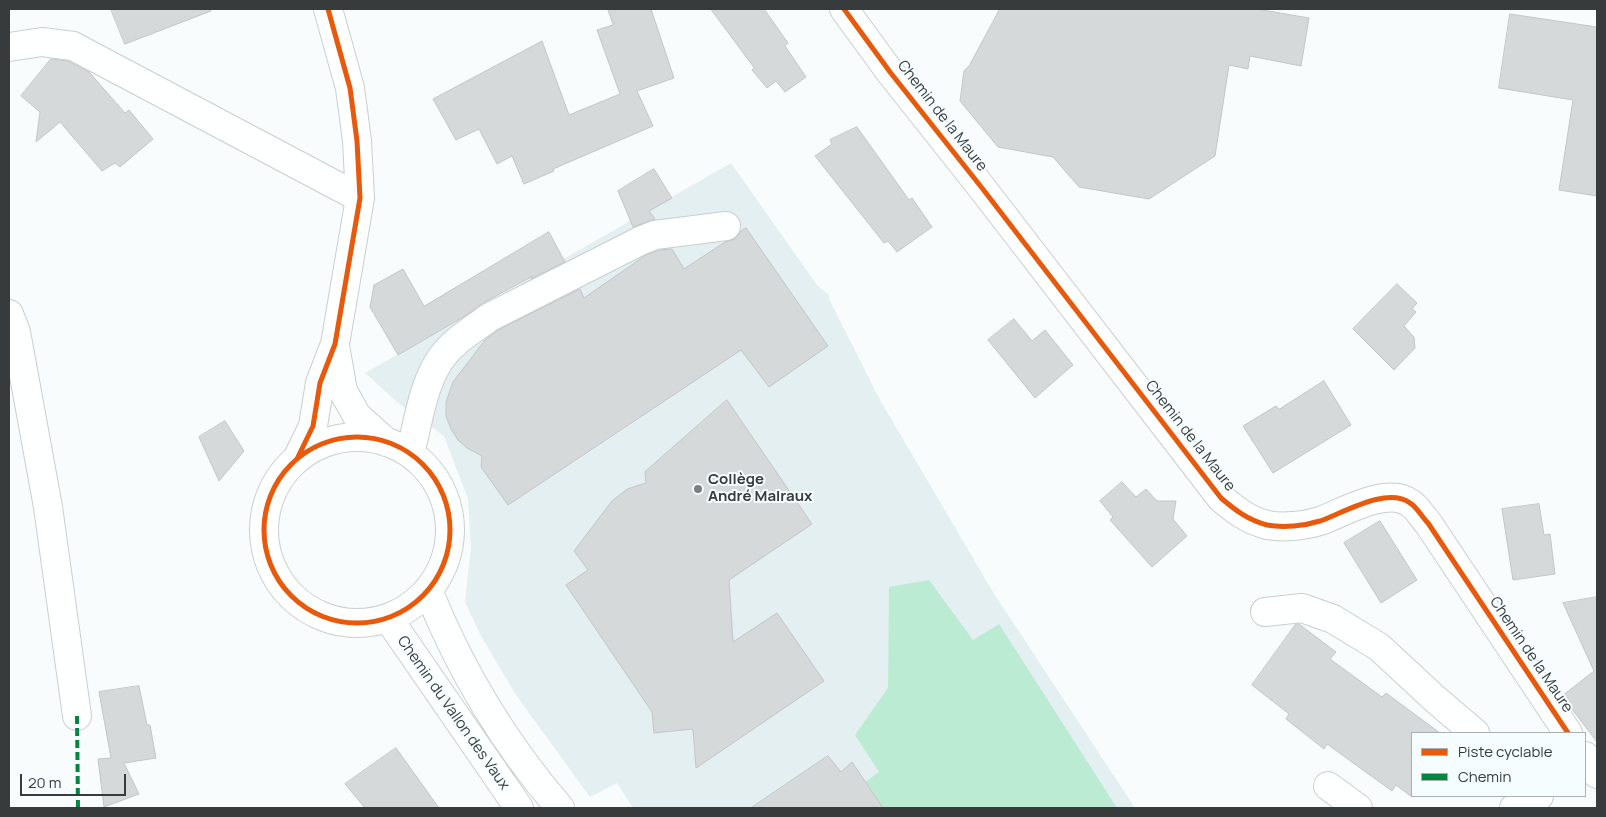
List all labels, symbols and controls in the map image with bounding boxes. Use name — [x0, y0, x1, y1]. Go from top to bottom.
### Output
street label: Chemin de la Maure — [893, 57, 991, 175]
street label: Chemin de la Maure — [1141, 377, 1239, 495]
place label: Collège André Malraux — [708, 471, 812, 506]
marker: Collège André Malraux — [692, 483, 704, 495]
street label: Chemin de la Maure — [1486, 594, 1576, 716]
street label: Chemin du Vallon des Vaux — [393, 633, 513, 793]
legend — [1411, 732, 1586, 797]
text: Piste cyclable — [1458, 741, 1553, 762]
scale bar — [22, 764, 129, 796]
text: Chemin — [1458, 766, 1511, 787]
text: 20 m — [28, 772, 61, 793]

